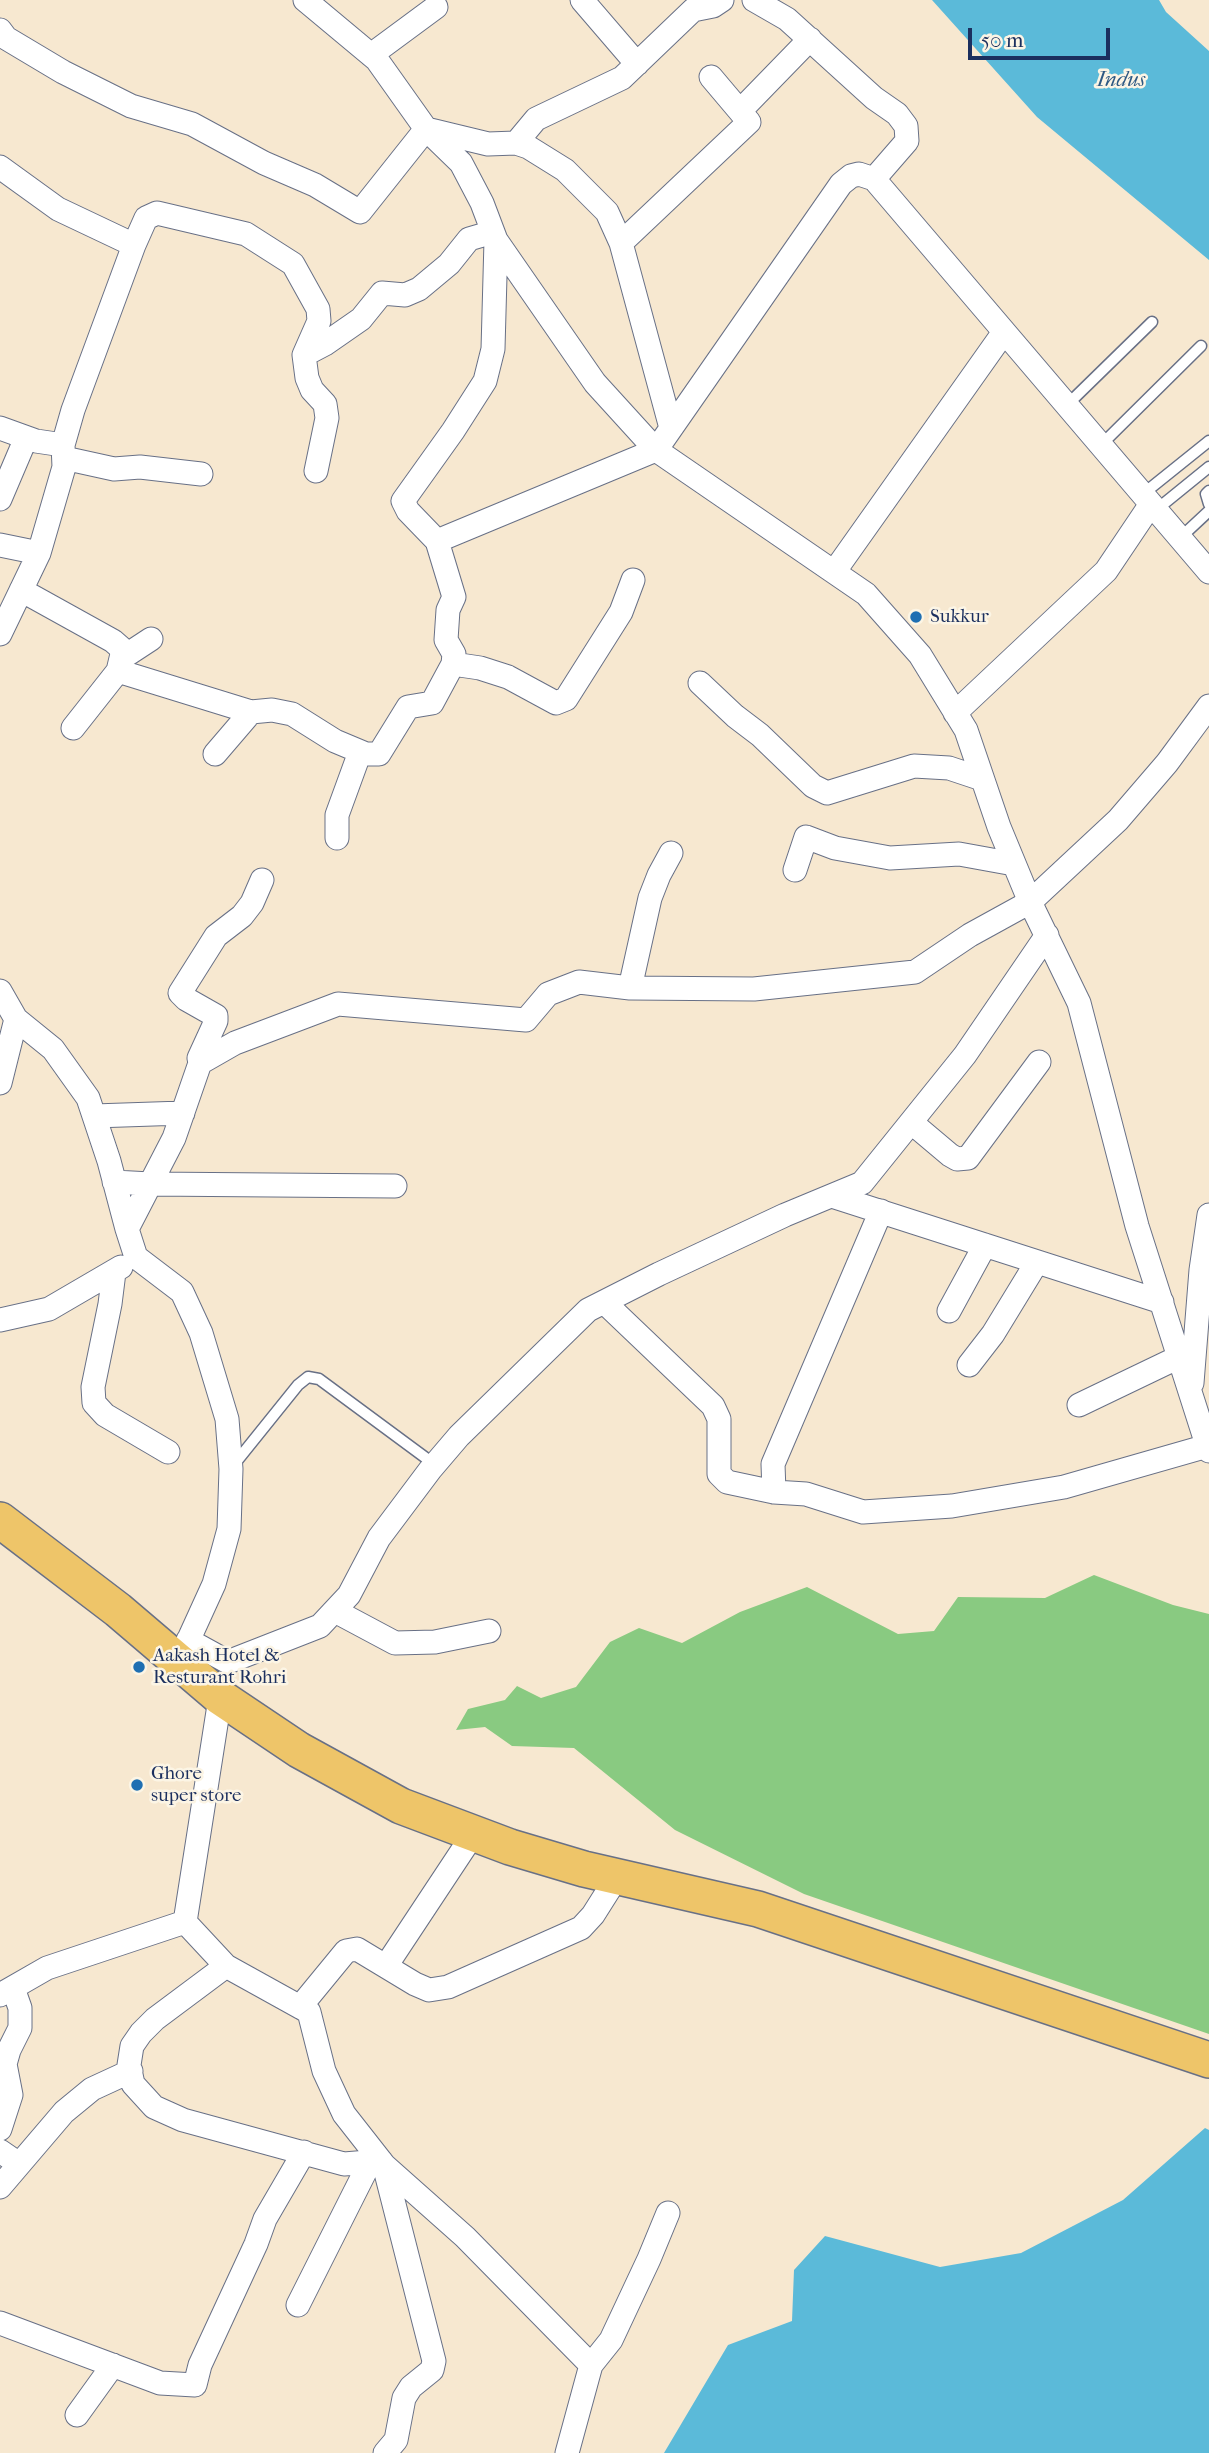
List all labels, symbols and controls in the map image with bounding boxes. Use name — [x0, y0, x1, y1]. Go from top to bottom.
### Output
scale bar — [971, 14, 1113, 58]
text: 50 m — [981, 28, 1024, 52]
water label: Indus — [1097, 68, 1145, 94]
place label: Sukkur — [930, 606, 989, 628]
marker: Sukkur — [908, 609, 924, 625]
place label: Aakash Hotel & Resturant Rohri — [153, 1645, 286, 1689]
marker: Aakash Hotel & Resturant Rohri — [131, 1659, 147, 1675]
place label: Ghore super store — [151, 1763, 241, 1807]
marker: Ghore super store — [129, 1777, 145, 1793]

